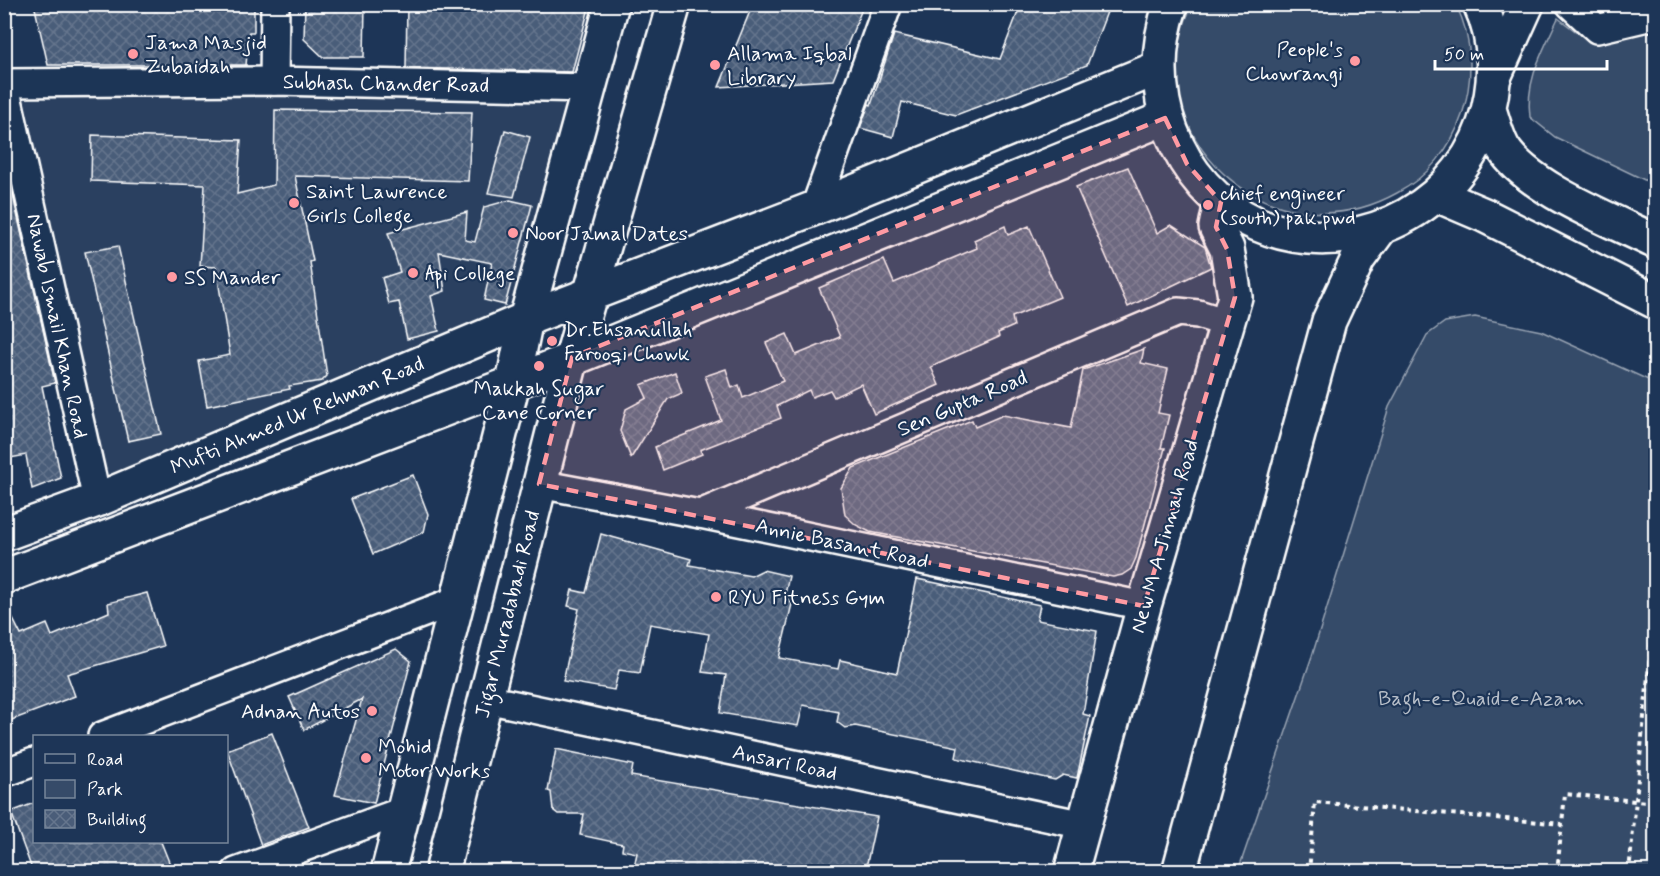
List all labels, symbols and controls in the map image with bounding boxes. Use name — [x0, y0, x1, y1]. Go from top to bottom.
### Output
place label: Jama Masjid Zubaidah — [145, 29, 267, 81]
scale bar — [1435, 33, 1608, 71]
place label: People's Chowrangi — [1245, 36, 1343, 88]
place label: Allama Iqbal Library — [727, 40, 852, 92]
text: 50 m — [1444, 43, 1484, 67]
marker: Jama Masjid Zubaidah — [126, 47, 140, 61]
marker: People's Chowrangi — [1348, 54, 1362, 68]
marker: Allama Iqbal Library — [708, 58, 722, 72]
street label: Subhash Chander Road — [283, 68, 489, 100]
place label: Saint Lawrence Girls College — [306, 178, 447, 232]
place label: chief engineer (south) pak pwd — [1220, 180, 1356, 232]
marker: Saint Lawrence Girls College — [287, 196, 301, 210]
marker: chief engineer (south) pak pwd — [1201, 198, 1215, 212]
street label: Nawab Ismail Khan Road — [19, 211, 95, 441]
place label: Noor Jamal Dates — [525, 220, 688, 248]
marker: Noor Jamal Dates — [506, 226, 520, 240]
place label: Api College — [425, 260, 515, 289]
place label: SS Mander — [184, 264, 281, 292]
marker: Api College — [406, 266, 420, 280]
marker: SS Mander — [165, 270, 179, 284]
place label: Dr.Ehsanullah Farooqi Chowk — [564, 316, 692, 368]
marker: Dr.Ehsanullah Farooqi Chowk — [545, 334, 559, 348]
street label: Mufti Ahmed Ur Rehman Road — [166, 350, 428, 482]
marker: Makkah Sugar Cane Corner — [532, 359, 546, 373]
street label: Sen Gupta Road — [893, 364, 1032, 444]
place label: Makkah Sugar Cane Corner — [474, 375, 605, 427]
street label: New M A Jinnah Road — [1124, 436, 1206, 636]
street label: Jigar Muradabadi Road — [469, 508, 549, 721]
street label: Annie Basant Road — [753, 512, 931, 576]
place label: RYU Fitness Gym — [728, 584, 885, 612]
marker: RYU Fitness Gym — [709, 590, 723, 604]
park label: Bagh-e-Quaid-e-Azam — [1378, 685, 1584, 715]
place label: Adnan Autos — [241, 698, 360, 726]
marker: Adnan Autos — [365, 704, 379, 718]
place label: Mohid Motor Works — [378, 733, 490, 785]
legend — [33, 735, 228, 843]
street label: Ansari Road — [730, 738, 840, 788]
text: Road — [87, 748, 123, 772]
marker: Mohid Motor Works — [359, 751, 373, 765]
text: Park — [87, 778, 123, 802]
text: Building — [87, 808, 147, 834]

